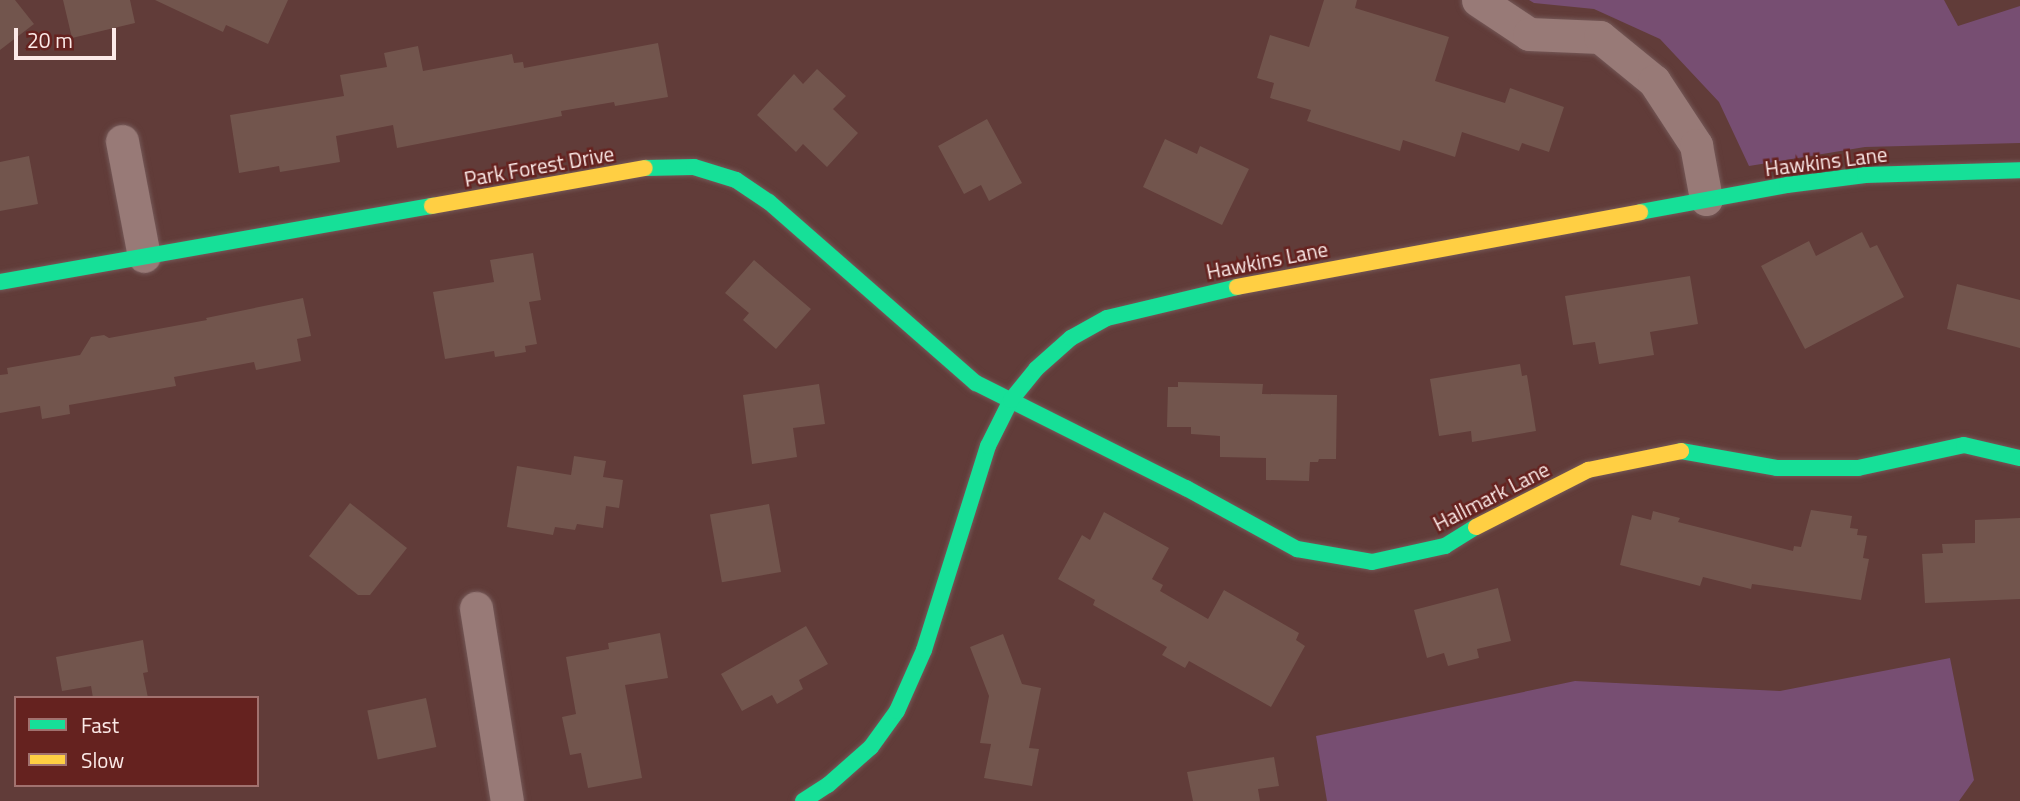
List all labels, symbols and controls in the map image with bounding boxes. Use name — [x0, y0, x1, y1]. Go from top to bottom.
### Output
scale bar — [18, 14, 119, 58]
text: 20 m — [27, 24, 73, 56]
street label: Park Forest Drive — [462, 140, 616, 192]
street label: Hawkins Lane — [1763, 141, 1889, 181]
street label: Hawkins Lane — [1204, 236, 1330, 284]
street label: Hallmark Lane — [1429, 456, 1553, 536]
legend — [14, 696, 259, 787]
text: Fast — [81, 709, 119, 741]
text: Slow — [81, 744, 124, 776]

